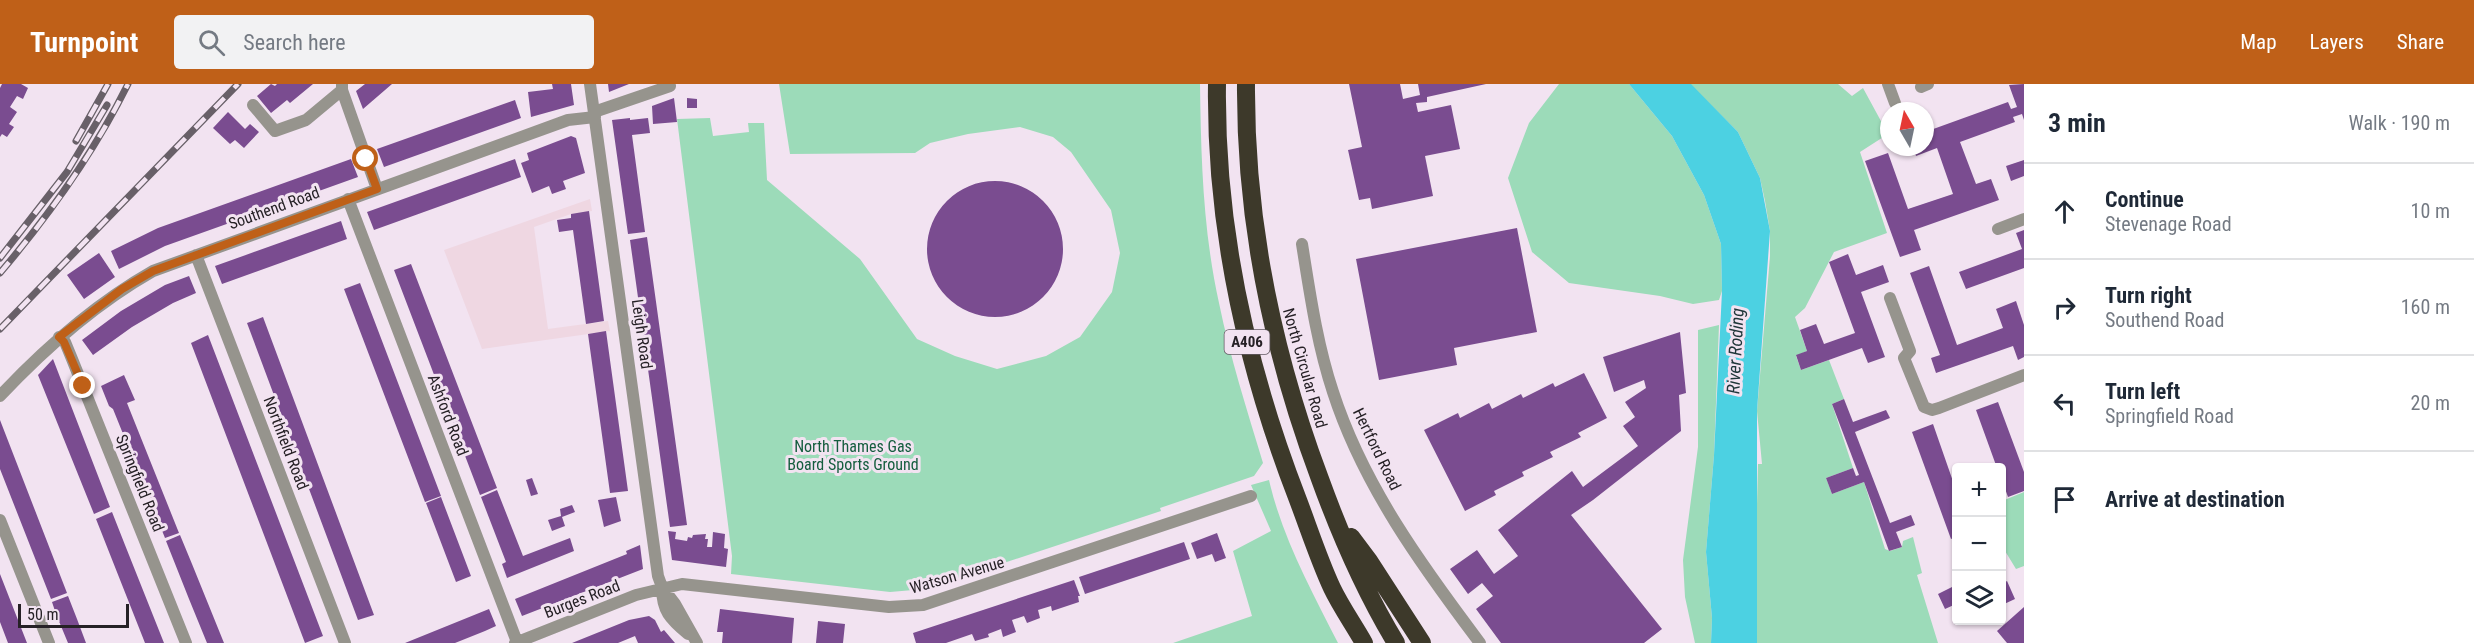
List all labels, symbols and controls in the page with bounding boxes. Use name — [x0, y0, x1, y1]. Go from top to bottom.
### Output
search box — [174, 15, 594, 69]
text: Turnpoint — [30, 26, 138, 59]
icon: search — [195, 26, 228, 59]
text: Search here — [243, 30, 346, 55]
text: Map — [2240, 30, 2277, 54]
text: Layers — [2310, 30, 2364, 54]
text: Share — [2397, 30, 2444, 54]
north arrow — [1880, 102, 1934, 156]
text: 3 min — [2048, 108, 2106, 138]
text: Walk · 190 m — [2349, 111, 2450, 135]
route start — [352, 145, 378, 171]
street label: Southend Road — [226, 183, 322, 233]
text: Continue — [2105, 187, 2184, 212]
icon: ahead — [2048, 195, 2081, 228]
text: 10 m — [2411, 199, 2450, 223]
text: Stevenage Road — [2105, 212, 2232, 236]
text: Turn right — [2105, 283, 2192, 308]
icon: right — [2048, 291, 2081, 324]
text: 160 m — [2401, 295, 2450, 319]
street label: Leigh Road — [628, 298, 656, 370]
street label: North Circular Road — [1279, 306, 1331, 430]
water label: River Roding — [1722, 307, 1748, 394]
text: Southend Road — [2105, 308, 2224, 332]
road number: A406 — [1224, 330, 1270, 354]
route end — [69, 372, 95, 398]
street label: Ashford Road — [424, 372, 472, 458]
text: Turn left — [2105, 379, 2180, 404]
icon: left — [2048, 387, 2081, 420]
text: 20 m — [2411, 391, 2450, 415]
street label: Northfield Road — [259, 394, 313, 492]
text: Springfield Road — [2105, 404, 2234, 428]
street label: Hertford Road — [1349, 405, 1405, 493]
street label: Springfield Road — [112, 432, 168, 534]
park label: North Thames Gas Board Sports Ground — [787, 437, 919, 474]
map controls — [1952, 463, 2006, 625]
button: + — [1952, 463, 2006, 517]
icon: arrive — [2048, 483, 2081, 516]
text: Arrive at destination — [2105, 487, 2285, 512]
button: − — [1952, 517, 2006, 571]
street label: Watson Avenue — [908, 552, 1006, 598]
button: layers — [1952, 571, 2006, 625]
street label: Burges Road — [541, 576, 623, 622]
scale bar — [18, 601, 129, 628]
text: 50 m — [27, 605, 59, 624]

